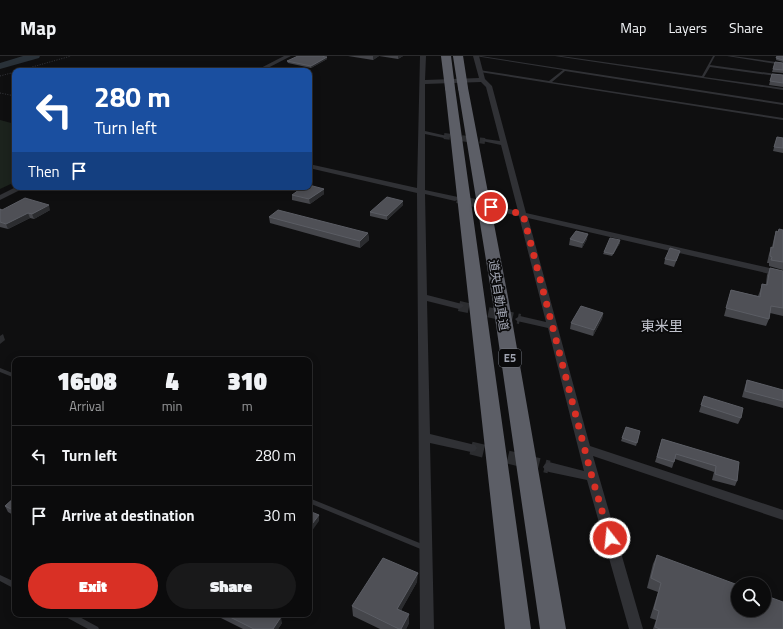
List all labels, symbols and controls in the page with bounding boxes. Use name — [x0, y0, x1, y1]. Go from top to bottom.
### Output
text: Map — [20, 13, 56, 42]
text: Map — [620, 17, 646, 38]
text: Layers — [668, 17, 707, 38]
text: Share — [729, 17, 763, 38]
text: 280 m — [94, 75, 171, 118]
icon: left — [28, 84, 80, 136]
text: Turn left — [94, 114, 157, 141]
text: Then — [28, 160, 60, 183]
icon: arrive — [68, 160, 90, 182]
pin — [474, 190, 508, 224]
icon: arrive — [480, 196, 502, 218]
street label: 道央自動車道 — [484, 258, 514, 332]
district label: 東米里 — [641, 315, 683, 336]
road number: E5 — [499, 349, 521, 367]
text: 16:08 — [57, 363, 117, 399]
text: 4 — [165, 363, 179, 399]
text: 310 — [227, 363, 267, 399]
text: Arrival — [69, 396, 104, 416]
text: min — [162, 396, 182, 416]
text: m — [242, 396, 253, 416]
text: Turn left — [62, 444, 117, 467]
text: 280 m — [255, 444, 296, 467]
icon: left — [28, 445, 50, 467]
text: Arrive at destination — [62, 504, 195, 527]
text: 30 m — [263, 504, 296, 527]
icon: arrive — [28, 505, 50, 527]
position arrow — [589, 517, 631, 559]
button: Exit — [28, 563, 158, 609]
button: Share — [166, 563, 296, 609]
map controls — [731, 577, 771, 617]
button: search — [731, 577, 771, 617]

